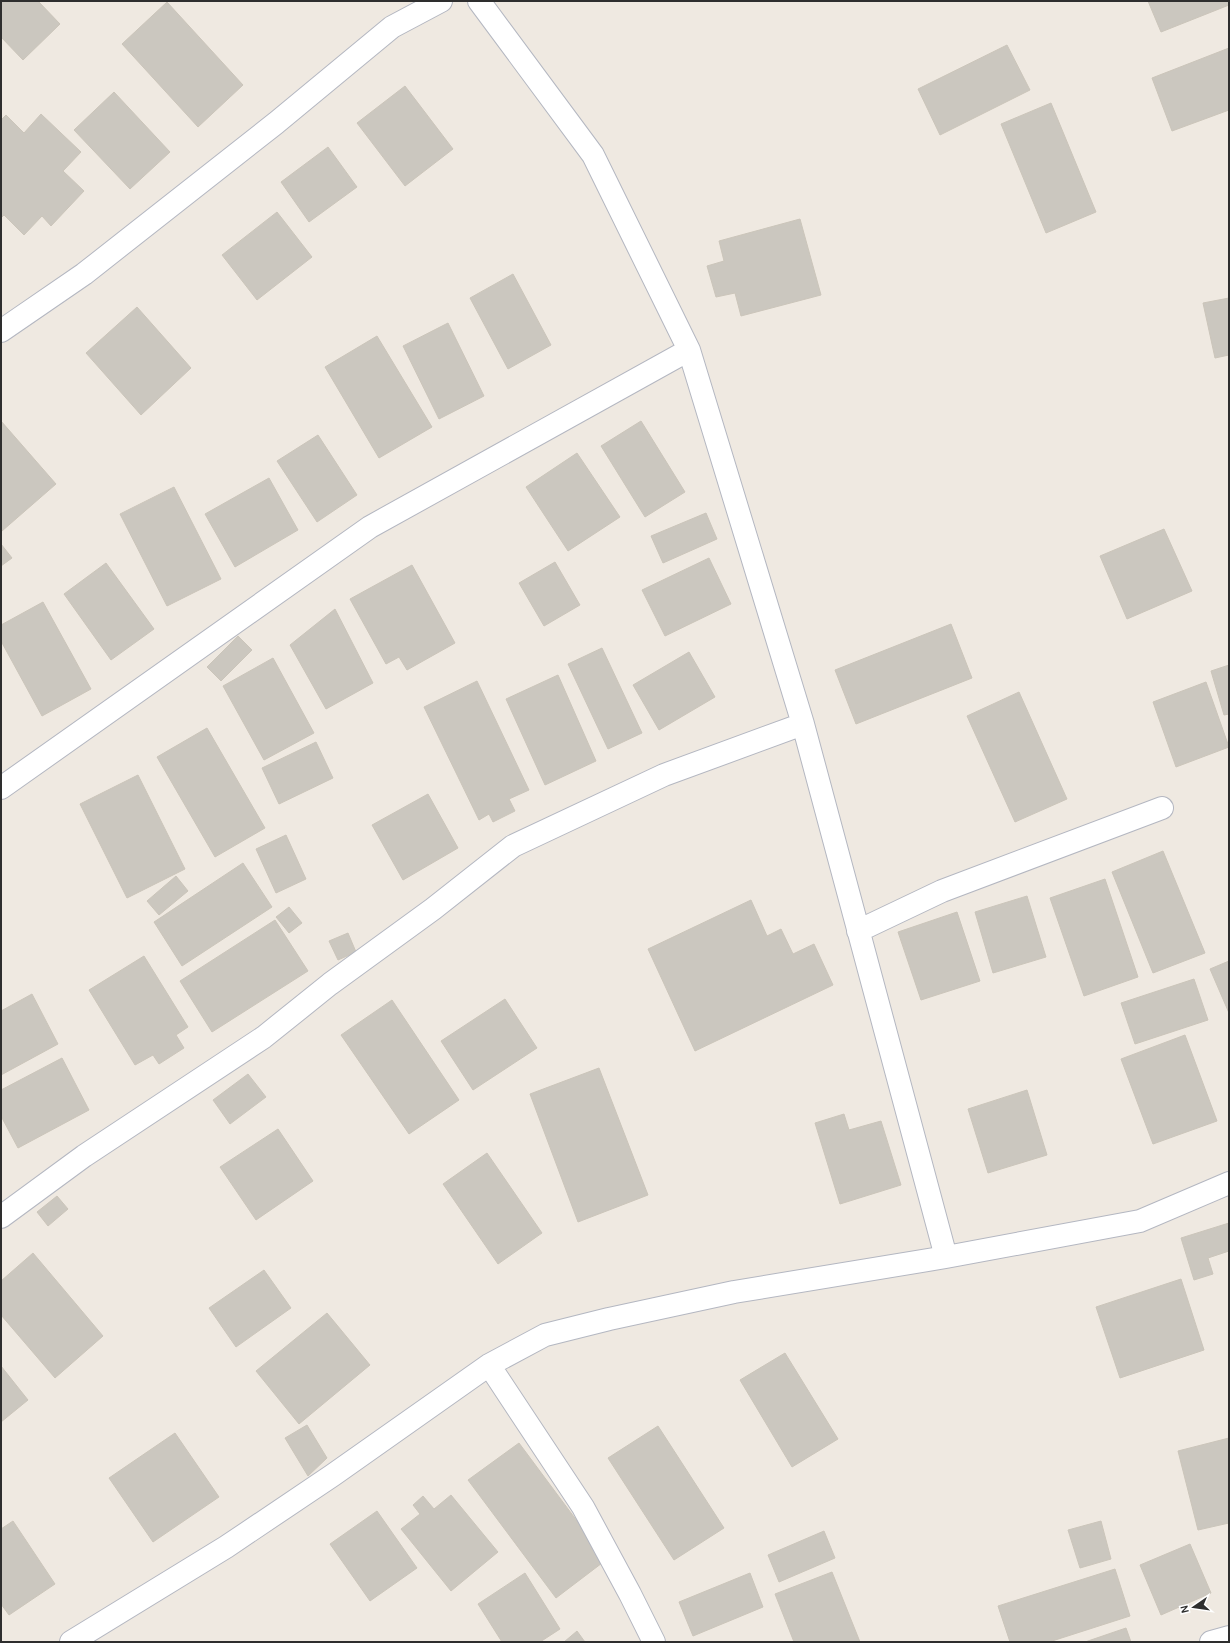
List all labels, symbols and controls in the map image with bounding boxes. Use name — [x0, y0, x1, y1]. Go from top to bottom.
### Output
north arrow — [1174, 1587, 1214, 1627]
text: N — [1178, 1604, 1192, 1614]

